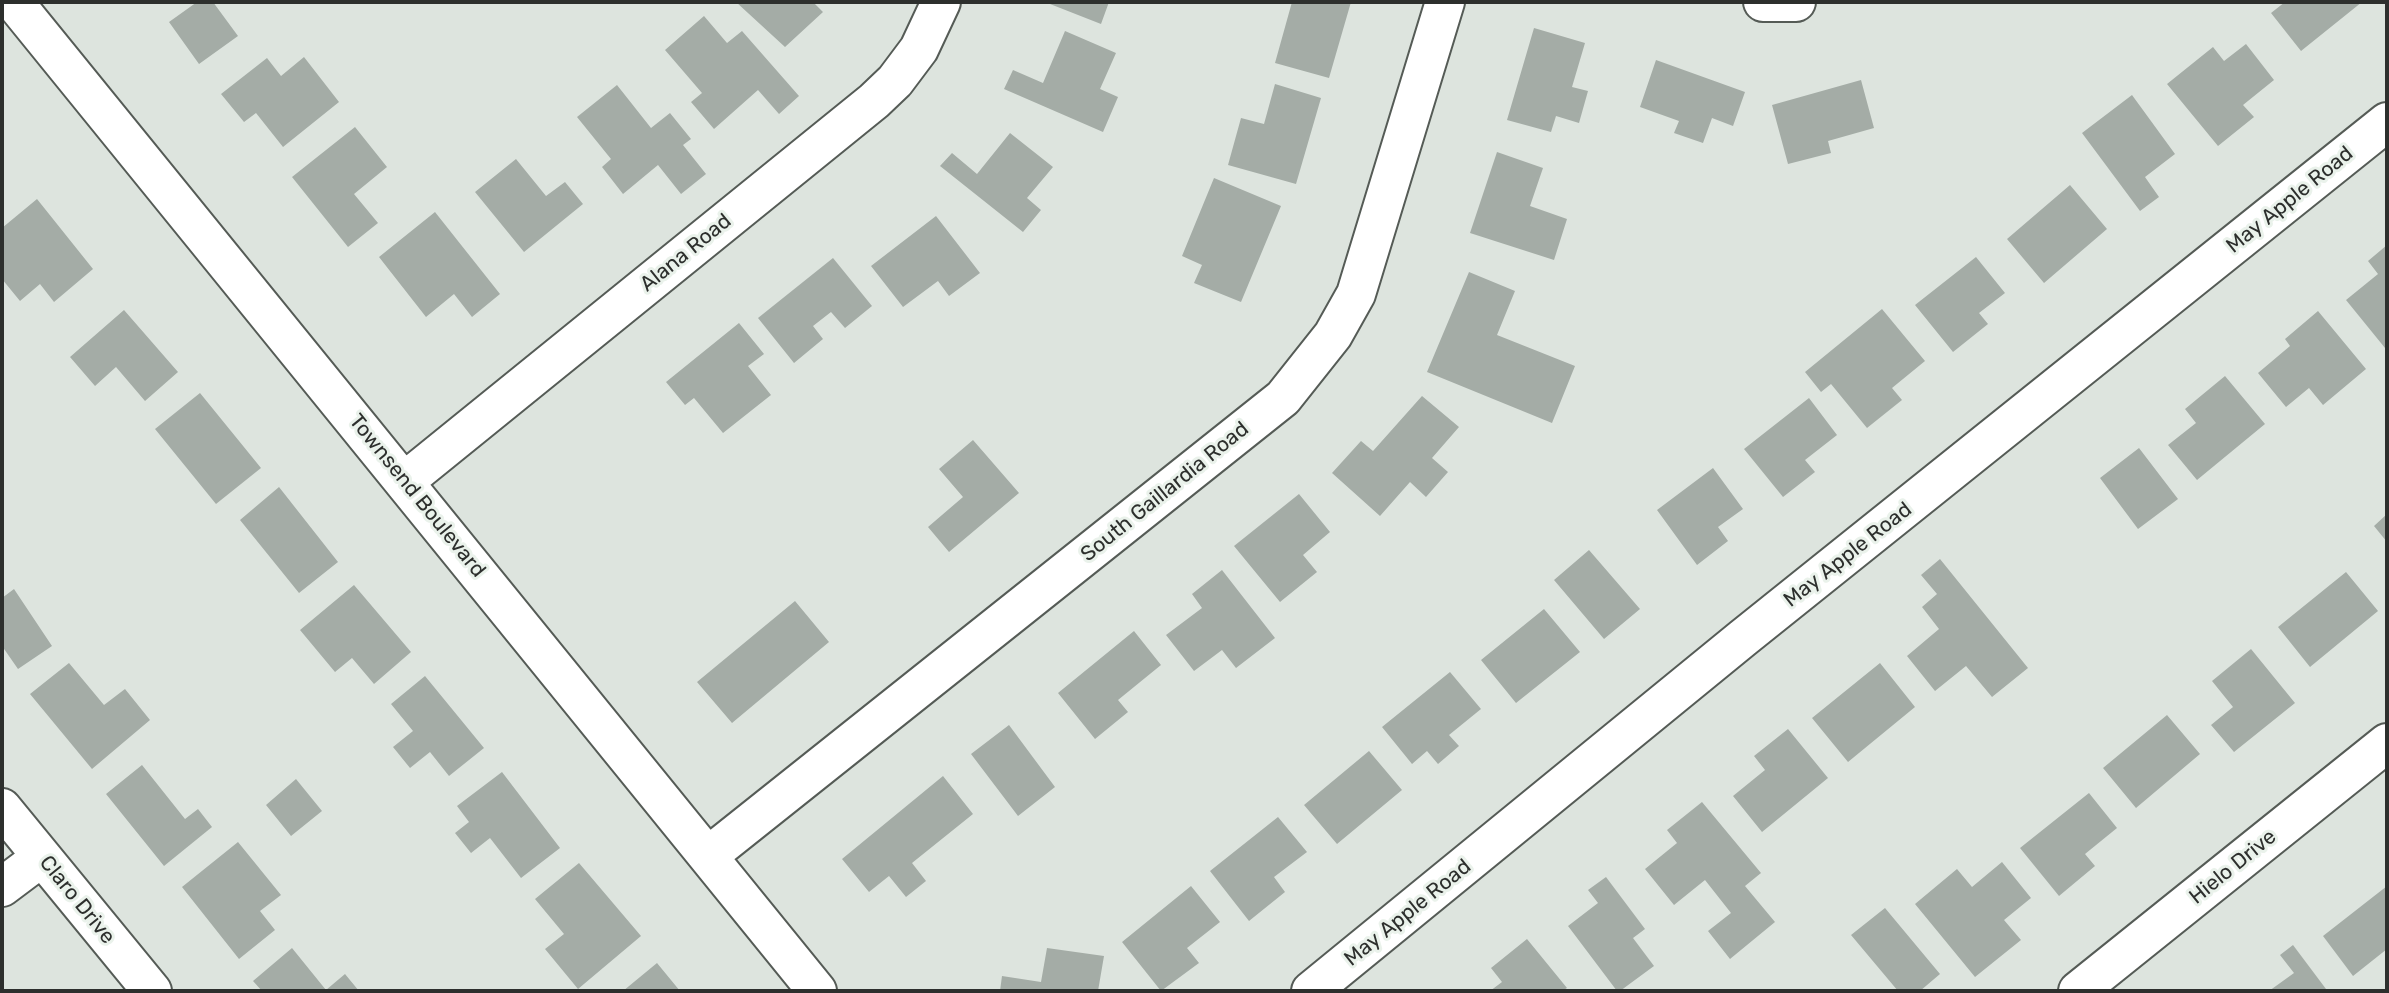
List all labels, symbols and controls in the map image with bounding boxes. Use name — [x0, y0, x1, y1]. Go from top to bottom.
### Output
street label: May Apple Road — [2222, 141, 2358, 259]
street label: Alana Road — [635, 209, 737, 297]
street label: Townsend Boulevard — [343, 409, 491, 583]
street label: South Gaillardia Road — [1076, 417, 1254, 567]
street label: May Apple Road — [1779, 497, 1917, 613]
street label: Hielo Drive — [2184, 824, 2282, 910]
street label: Claro Drive — [34, 851, 120, 949]
street label: May Apple Road — [1340, 854, 1476, 972]

